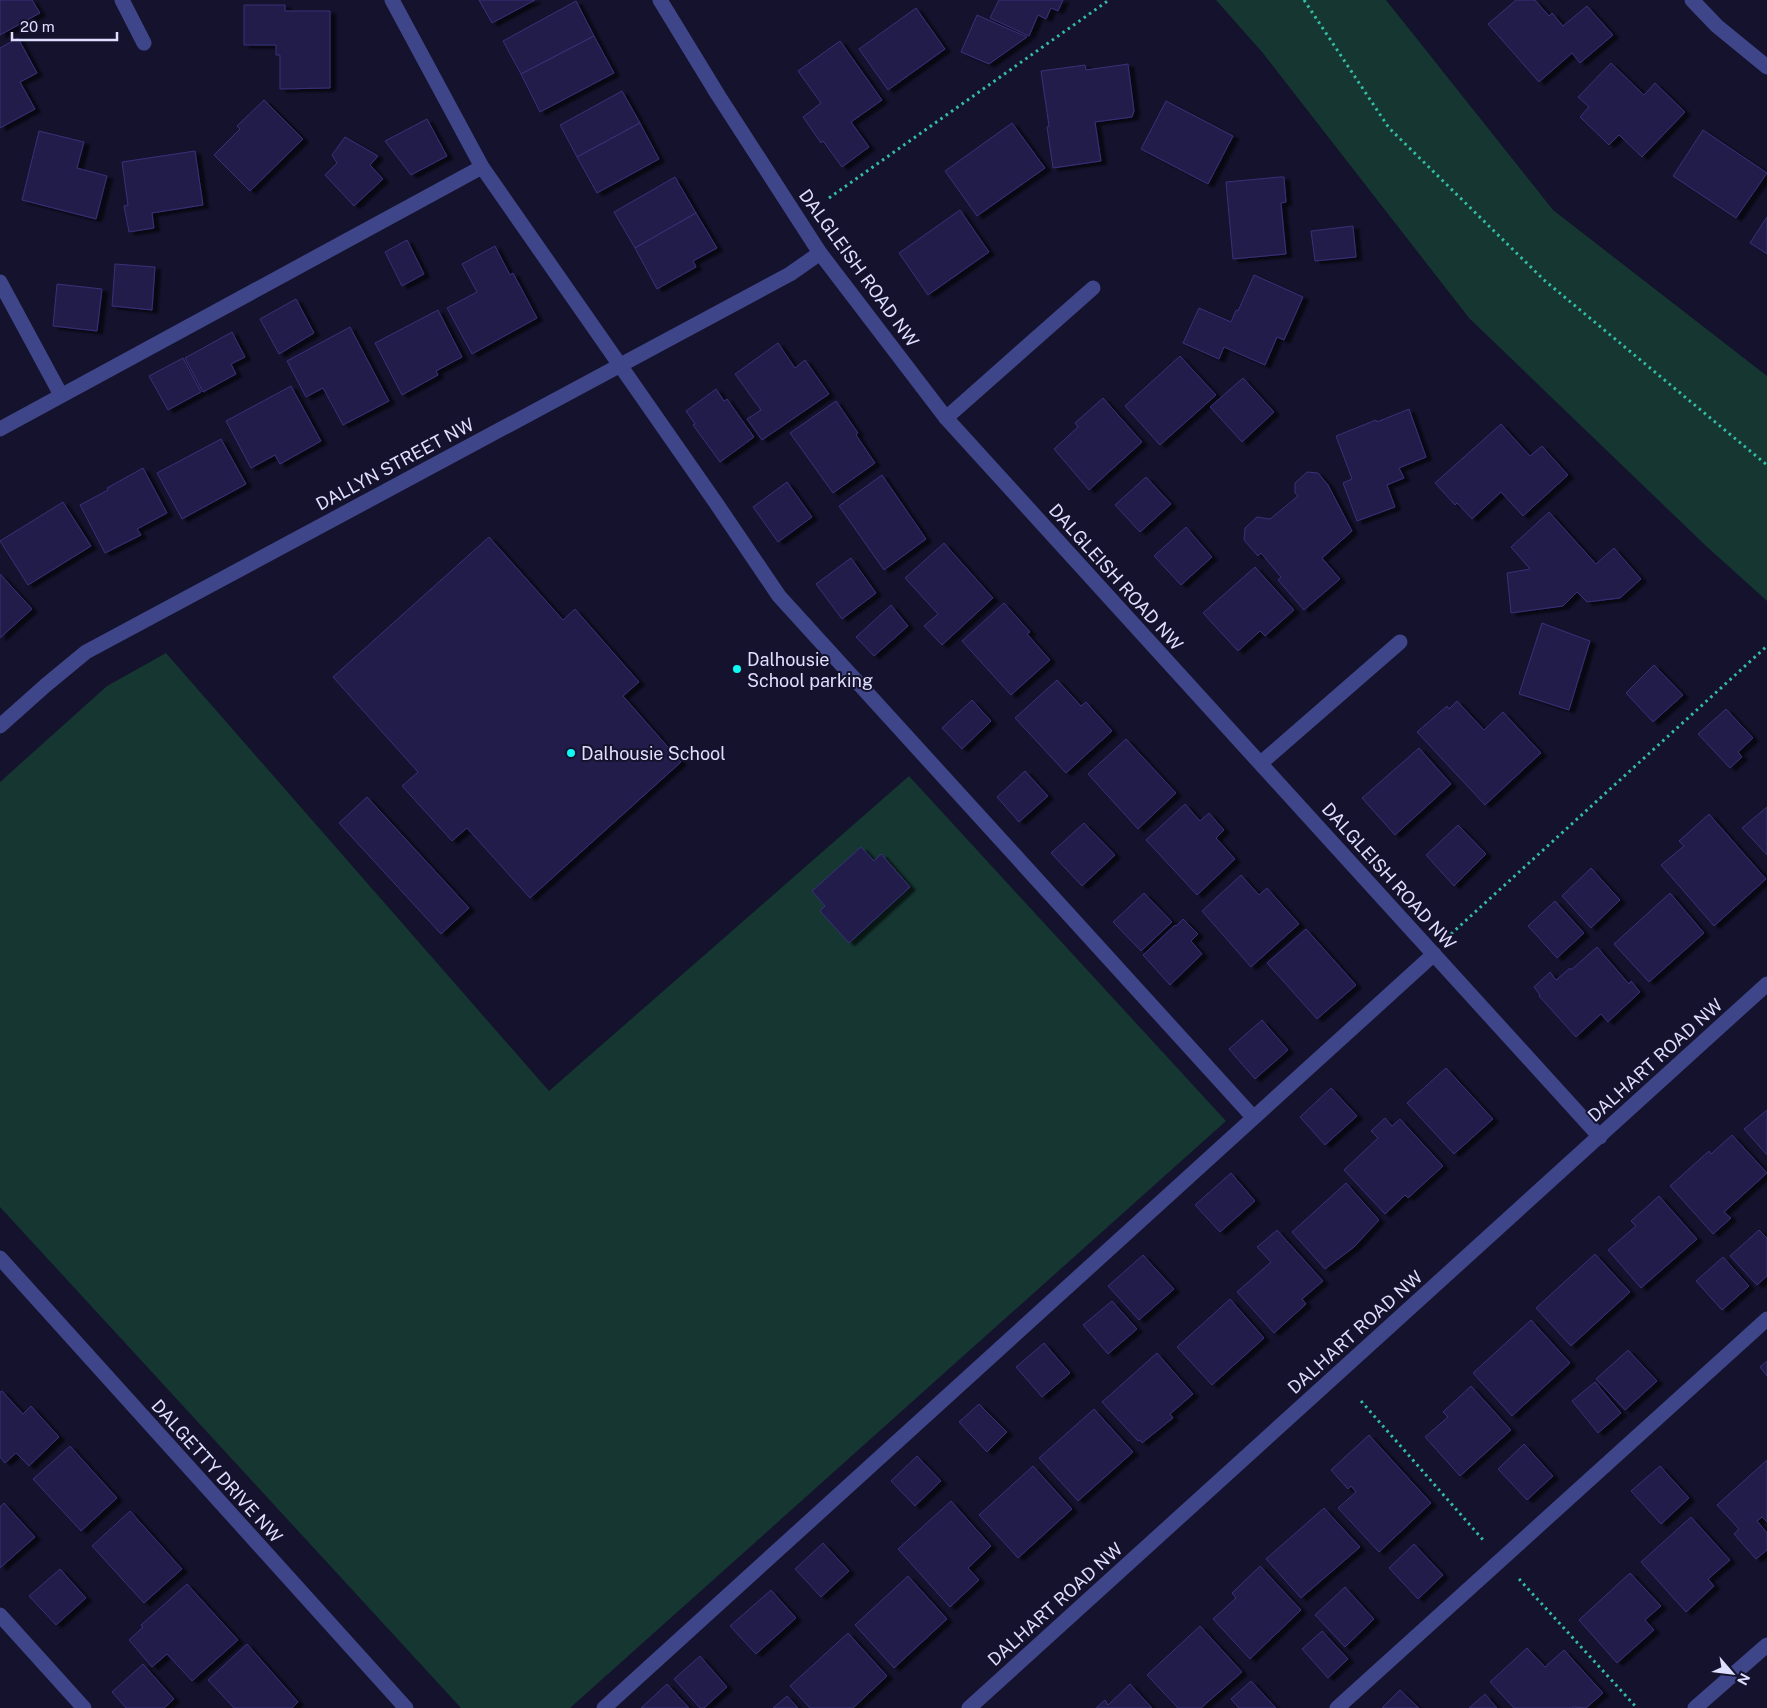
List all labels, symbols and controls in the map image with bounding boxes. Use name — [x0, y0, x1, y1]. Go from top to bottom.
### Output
scale bar — [12, 10, 118, 42]
text: 20 m — [20, 18, 55, 35]
street label: DALGLEISH ROAD NW — [795, 185, 923, 351]
street label: DALLYN STREET NW — [312, 413, 478, 515]
street label: DALGLEISH ROAD NW — [1045, 499, 1187, 655]
place label: Dalhousie School parking — [747, 649, 873, 691]
marker: Dalhousie School parking — [731, 663, 743, 675]
place label: Dalhousie School — [581, 743, 726, 764]
marker: Dalhousie School — [565, 747, 577, 759]
street label: DALGLEISH ROAD NW — [1318, 798, 1460, 954]
street label: DALHART ROAD NW — [1583, 994, 1727, 1126]
street label: DALHART ROAD NW — [1283, 1266, 1427, 1398]
street label: DALGETTY DRIVE NW — [147, 1395, 287, 1547]
street label: DALHART ROAD NW — [983, 1538, 1127, 1670]
north arrow — [1707, 1648, 1757, 1698]
text: N — [1734, 1671, 1753, 1688]

